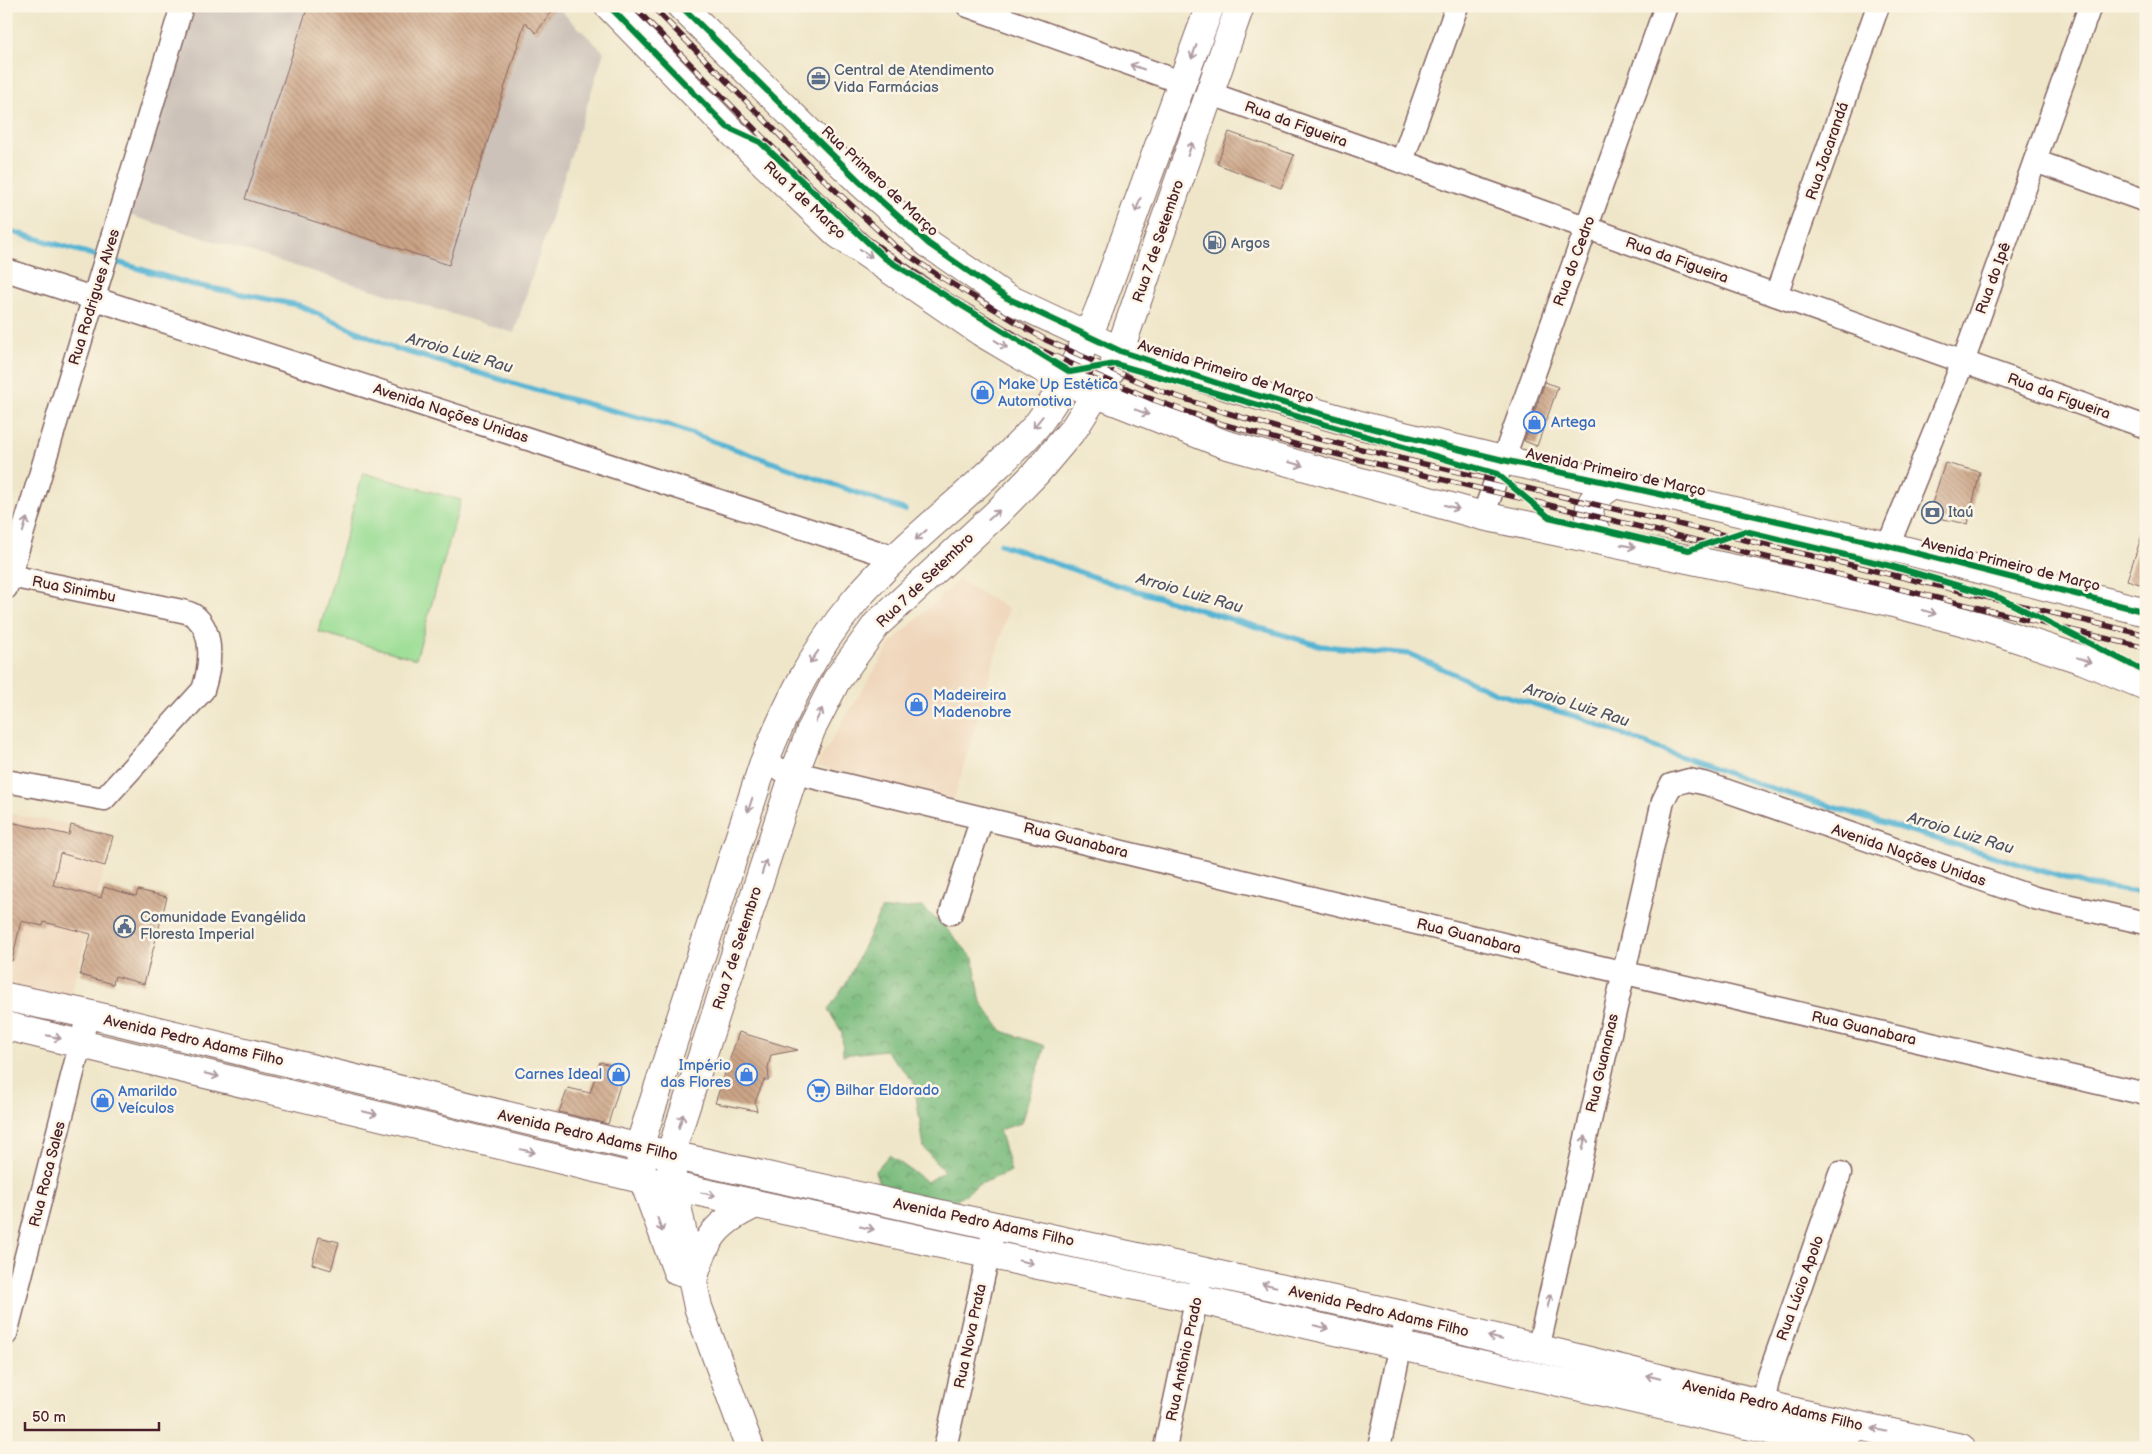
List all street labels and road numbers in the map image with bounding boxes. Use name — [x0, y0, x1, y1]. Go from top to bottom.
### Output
street label: Rua da Figueira — [1242, 97, 1350, 152]
street label: Rua Jacarandá — [1802, 100, 1853, 203]
street label: Rua Primero de Março — [817, 122, 942, 241]
street label: Rua 1 de Março — [759, 157, 850, 243]
street label: Rua 7 de Setembro — [1129, 177, 1188, 305]
street label: Rua do Cedro — [1549, 214, 1600, 309]
street label: Rua Rodrigues Alves — [65, 226, 124, 368]
street label: Rua da Figueira — [1623, 233, 1731, 288]
street label: Rua do Ipê — [1972, 240, 2015, 317]
street label: Avenida Primeiro de Março — [1135, 336, 1316, 407]
street label: Rua da Figueira — [2005, 369, 2113, 424]
street label: Avenida Nações Unidas — [371, 379, 531, 448]
street label: Avenida Primeiro de Março — [1524, 444, 1708, 501]
street label: Rua 7 de Setembro — [873, 529, 978, 632]
street label: Avenida Primeiro de Março — [1920, 533, 2102, 596]
street label: Rua Sinimbu — [30, 572, 117, 607]
street label: Rua Guanabara — [1022, 818, 1130, 863]
street label: Avenida Nações Unidas — [1829, 820, 1989, 891]
street label: Rua 7 de Setembro — [709, 884, 766, 1012]
street label: Rua Guanabara — [1415, 914, 1523, 959]
street label: Rua Guanabara — [1810, 1007, 1918, 1050]
street label: Avenida Pedro Adams Filho — [102, 1011, 286, 1070]
street label: Rua Guananas — [1582, 1011, 1623, 1114]
street label: Avenida Pedro Adams Filho — [496, 1106, 680, 1165]
street label: Rua Roca Sales — [25, 1119, 70, 1229]
street label: Avenida Pedro Adams Filho — [892, 1194, 1076, 1251]
street label: Rua Lúcio Apolo — [1773, 1233, 1828, 1343]
street label: Rua Nova Prata — [950, 1282, 991, 1390]
street label: Avenida Pedro Adams Filho — [1287, 1282, 1471, 1341]
street label: Rua Antônio Prado — [1162, 1295, 1207, 1423]
street label: Avenida Pedro Adams Filho — [1681, 1376, 1865, 1435]

